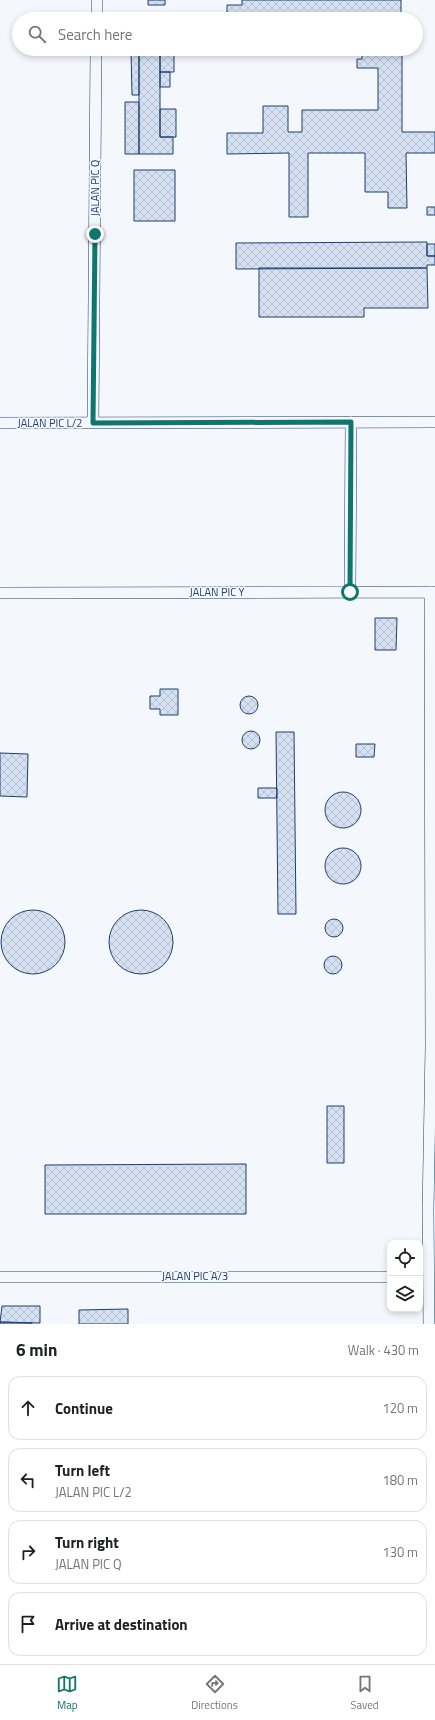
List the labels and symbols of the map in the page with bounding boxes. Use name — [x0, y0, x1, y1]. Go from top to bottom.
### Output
street label: JALAN PIC Q — [87, 160, 103, 216]
route end — [86, 225, 104, 243]
street label: JALAN PIC L/2 — [17, 415, 83, 431]
route start — [341, 583, 359, 601]
street label: JALAN PIC Y — [190, 584, 245, 600]
street label: JALAN PIC A/3 — [162, 1268, 228, 1284]

